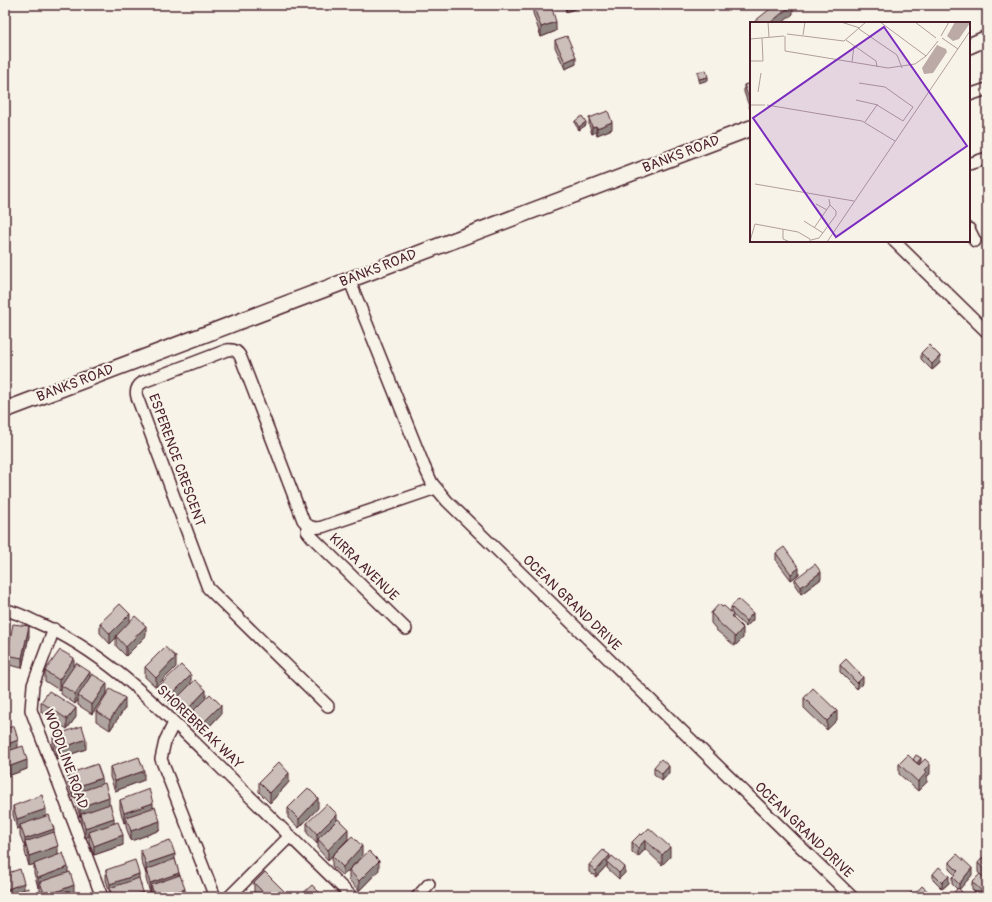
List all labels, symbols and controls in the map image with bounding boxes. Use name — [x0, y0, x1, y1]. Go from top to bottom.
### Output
inset map — [750, 22, 970, 242]
street label: BANKS ROAD — [640, 131, 722, 176]
street label: BANKS ROAD — [337, 245, 419, 290]
street label: BANKS ROAD — [34, 360, 116, 405]
street label: ESPERENCE CRESCENT — [145, 391, 209, 529]
street label: KIRRA AVENUE — [326, 530, 402, 604]
street label: OCEAN GRAND DRIVE — [519, 552, 625, 654]
street label: SHOREBREAK WAY — [153, 681, 247, 773]
street label: WOODLINE ROAD — [40, 707, 92, 811]
street label: OCEAN GRAND DRIVE — [751, 779, 857, 881]

